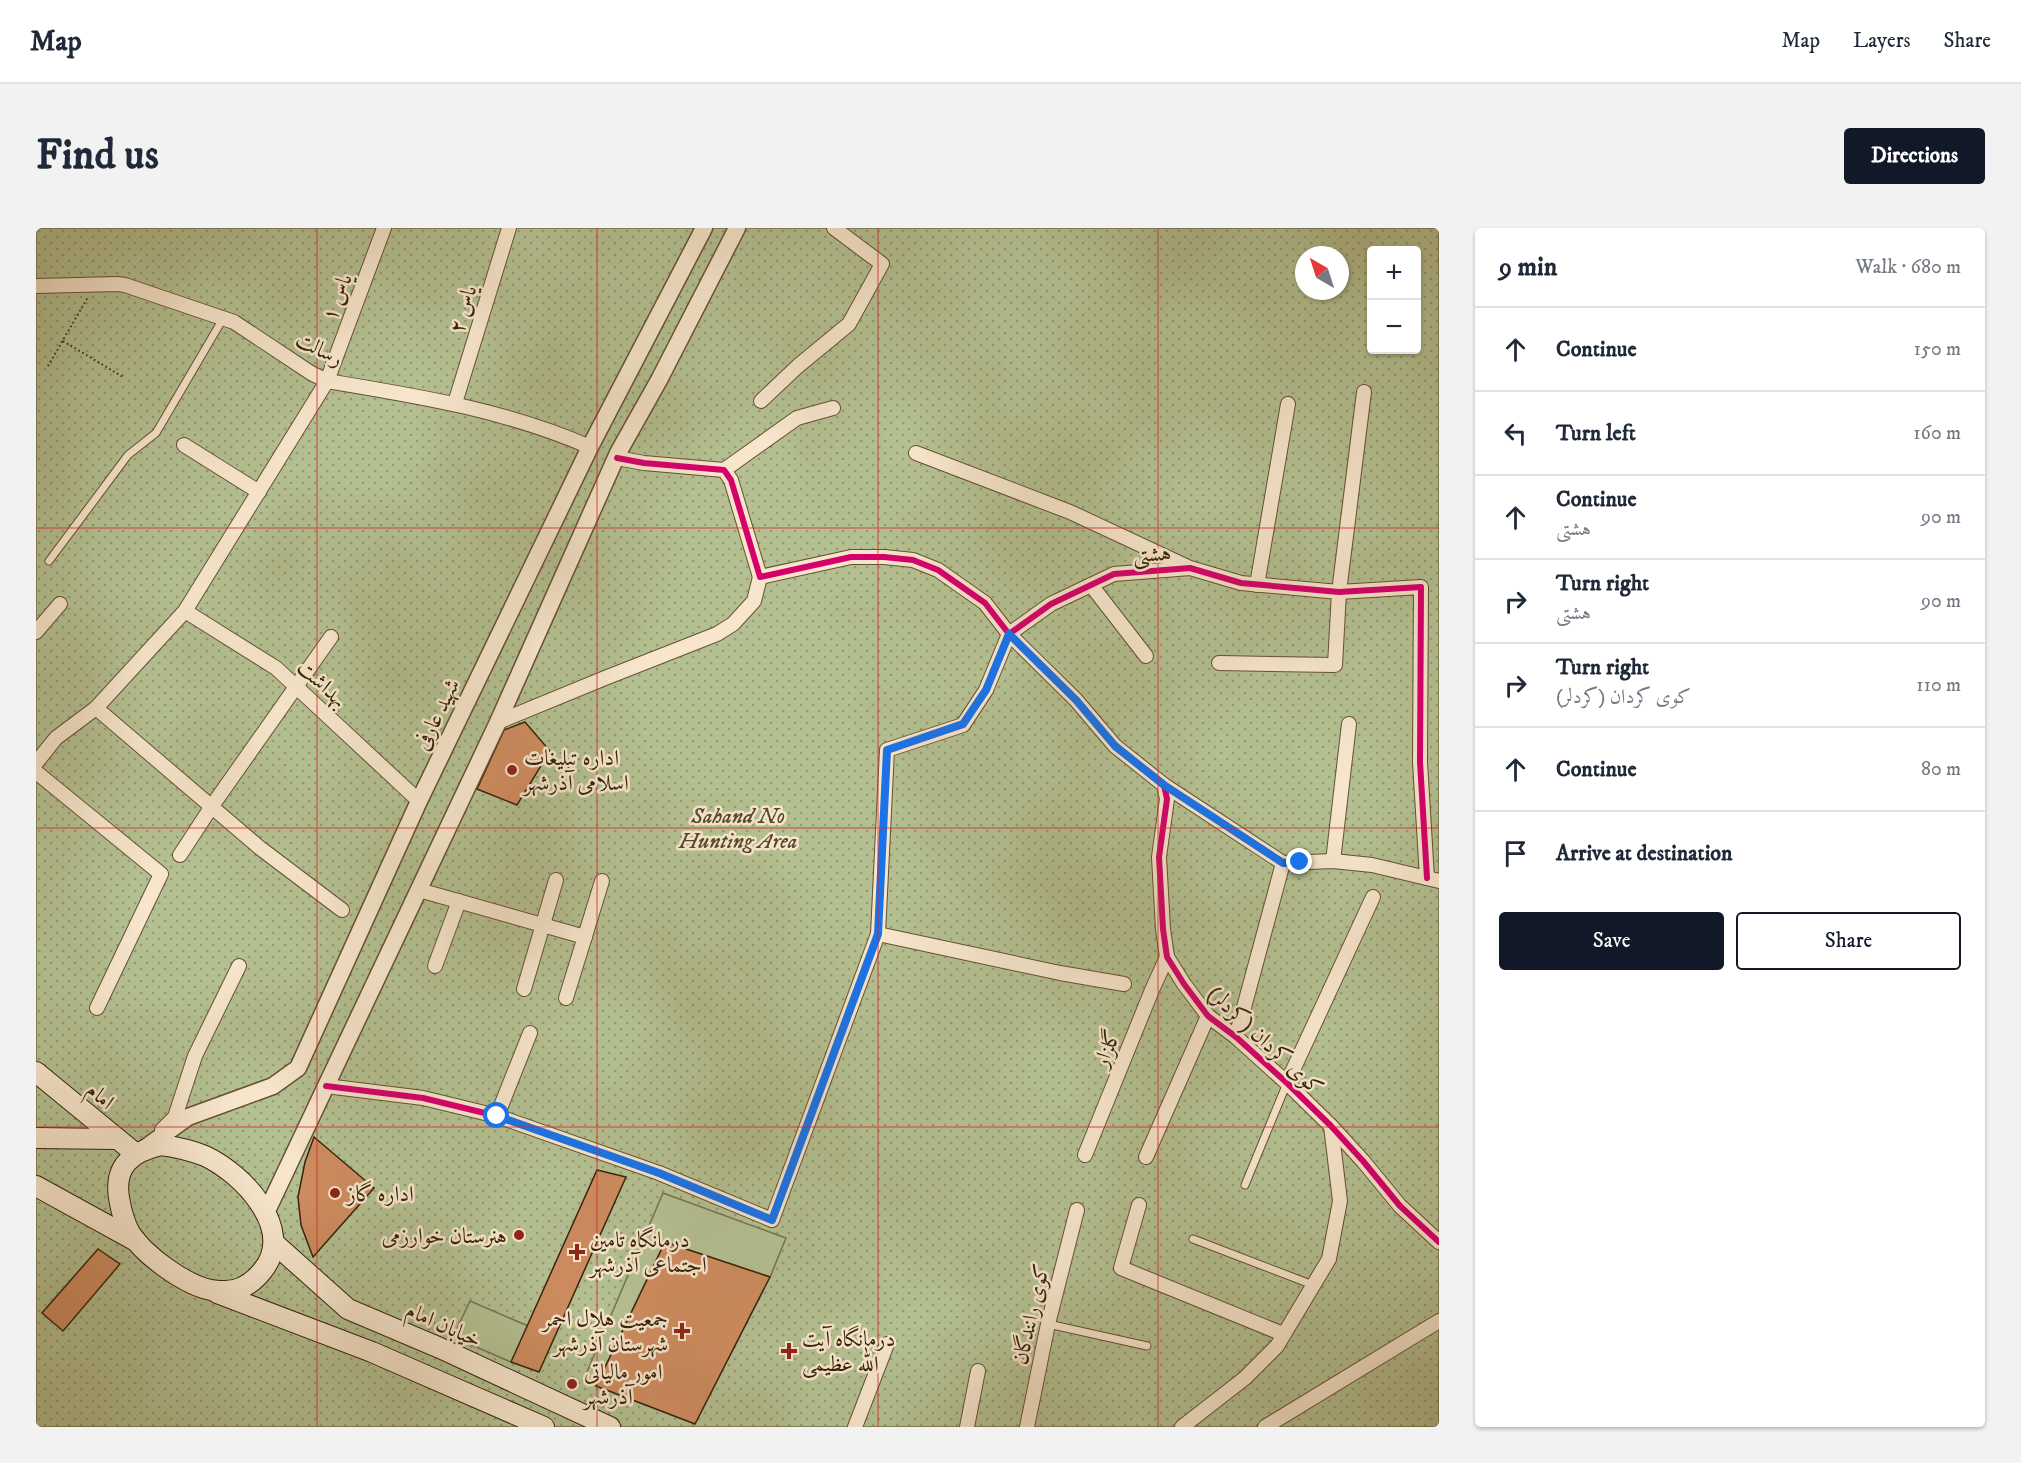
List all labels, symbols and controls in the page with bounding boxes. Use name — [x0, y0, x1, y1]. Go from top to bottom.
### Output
text: Map — [30, 24, 82, 59]
text: Map — [1781, 28, 1820, 54]
text: Layers — [1853, 28, 1911, 54]
text: Share — [1944, 28, 1991, 54]
button: Directions — [1844, 128, 1985, 184]
text: Find us — [36, 130, 159, 182]
north arrow — [1295, 246, 1349, 300]
map controls — [1367, 246, 1421, 354]
button: + — [1367, 246, 1421, 300]
text: 9 min — [1499, 251, 1557, 284]
text: Walk · 680 m — [1856, 255, 1961, 280]
street label: یاس ۱ — [316, 268, 359, 325]
street label: یاس ۲ — [443, 281, 484, 337]
button: − — [1367, 300, 1421, 354]
street label: رسالت — [291, 326, 348, 373]
icon: ahead — [1499, 333, 1532, 366]
text: Continue — [1556, 336, 1637, 363]
text: 150 m — [1914, 337, 1961, 362]
icon: left — [1499, 417, 1532, 450]
text: Turn left — [1556, 420, 1636, 447]
text: 160 m — [1913, 421, 1961, 446]
text: Continue — [1556, 486, 1637, 513]
icon: ahead — [1499, 501, 1532, 534]
text: 90 m — [1921, 505, 1961, 530]
text: هشتی — [1556, 517, 1591, 542]
street label: هشتی — [1132, 540, 1172, 570]
text: Turn right — [1556, 570, 1649, 597]
icon: right — [1499, 585, 1532, 618]
text: 90 m — [1921, 589, 1961, 614]
text: هشتی — [1556, 601, 1591, 626]
street label: بهداشت — [291, 654, 353, 714]
text: Turn right — [1556, 654, 1649, 681]
icon: right — [1499, 669, 1532, 702]
text: 110 m — [1916, 673, 1961, 698]
street label: شهید عارفی — [409, 674, 466, 755]
text: کوی کردان (کردلر) — [1556, 685, 1691, 710]
place label: اداره تبلیغات اسلامی آذرشهر — [522, 745, 629, 797]
icon: ahead — [1499, 753, 1532, 786]
text: Continue — [1556, 756, 1637, 783]
text: 80 m — [1921, 757, 1961, 782]
marker: اداره تبلیغات اسلامی آذرشهر — [505, 763, 519, 777]
park label: Sahand No Hunting Area — [678, 803, 797, 855]
icon: arrive — [1499, 837, 1532, 870]
text: Arrive at destination — [1556, 840, 1733, 867]
route end — [1286, 848, 1312, 874]
button: Save — [1499, 912, 1724, 970]
button: Share — [1736, 912, 1961, 970]
street label: کوی کردان (کردلر) — [1201, 981, 1328, 1102]
street label: گلزار — [1086, 1025, 1127, 1073]
street label: امام — [77, 1077, 120, 1119]
route start — [483, 1102, 509, 1128]
place label: اداره گاز — [345, 1180, 414, 1208]
marker: اداره گاز — [328, 1186, 342, 1200]
place label: هنرستان خوارزمی — [381, 1223, 507, 1250]
place label: درمانگاه تامین اجتماعی آذرشهر — [588, 1226, 707, 1279]
marker: هنرستان خوارزمی — [512, 1228, 526, 1242]
marker: درمانگاه تامین اجتماعی آذرشهر — [568, 1243, 586, 1261]
street label: کوی رانندگان — [1006, 1261, 1056, 1367]
street label: خیابان امام — [399, 1297, 485, 1358]
place label: جمعیت هلال احمر شهرستان آذرشهر — [541, 1306, 668, 1358]
marker: جمعیت هلال احمر شهرستان آذرشهر — [673, 1322, 691, 1340]
place label: درمانگاه آیت الله عظیمی — [802, 1325, 895, 1379]
marker: درمانگاه آیت الله عظیمی — [780, 1342, 798, 1360]
place label: امور مالیاتی آذرشهر — [582, 1359, 662, 1411]
marker: امور مالیاتی آذرشهر — [565, 1377, 579, 1391]

